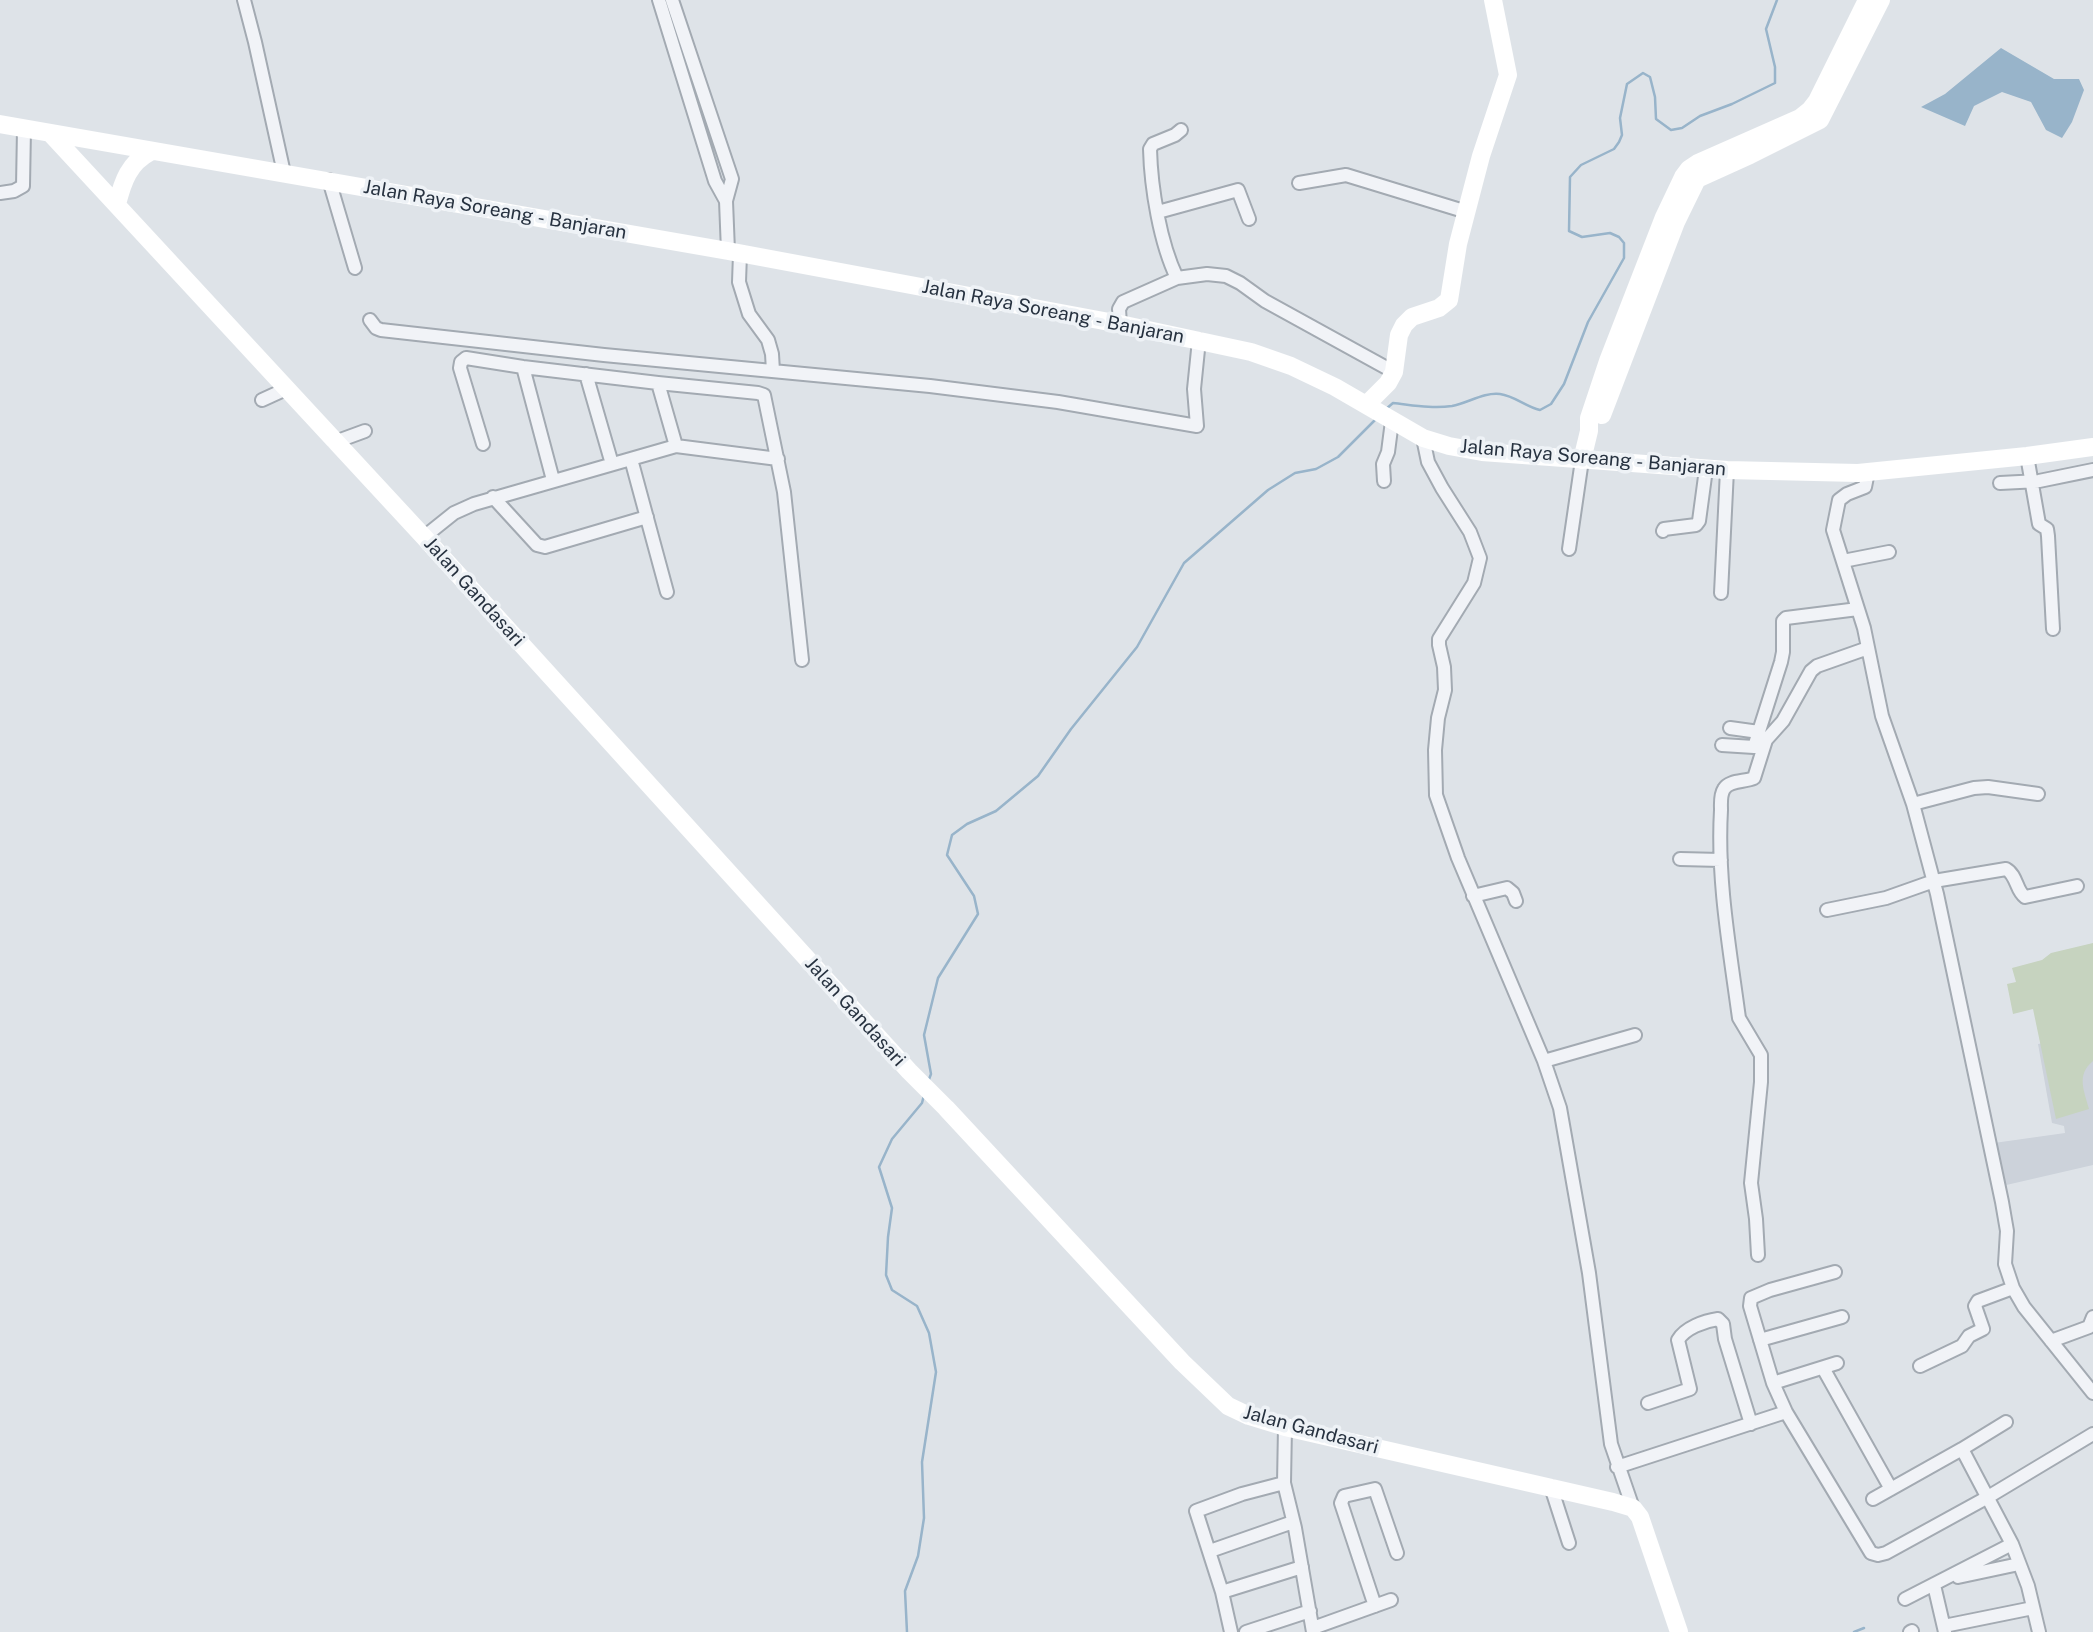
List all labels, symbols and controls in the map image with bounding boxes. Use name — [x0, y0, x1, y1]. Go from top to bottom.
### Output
street label: Jalan Raya Soreang - Banjaran — [362, 176, 628, 244]
street label: Jalan Raya Soreang - Banjaran — [920, 275, 1186, 349]
street label: Jalan Raya Soreang - Banjaran — [1459, 435, 1727, 481]
street label: Jalan Gandasari — [419, 533, 529, 651]
street label: Jalan Gandasari — [800, 953, 910, 1071]
street label: Jalan Gandasari — [1241, 1401, 1381, 1459]

